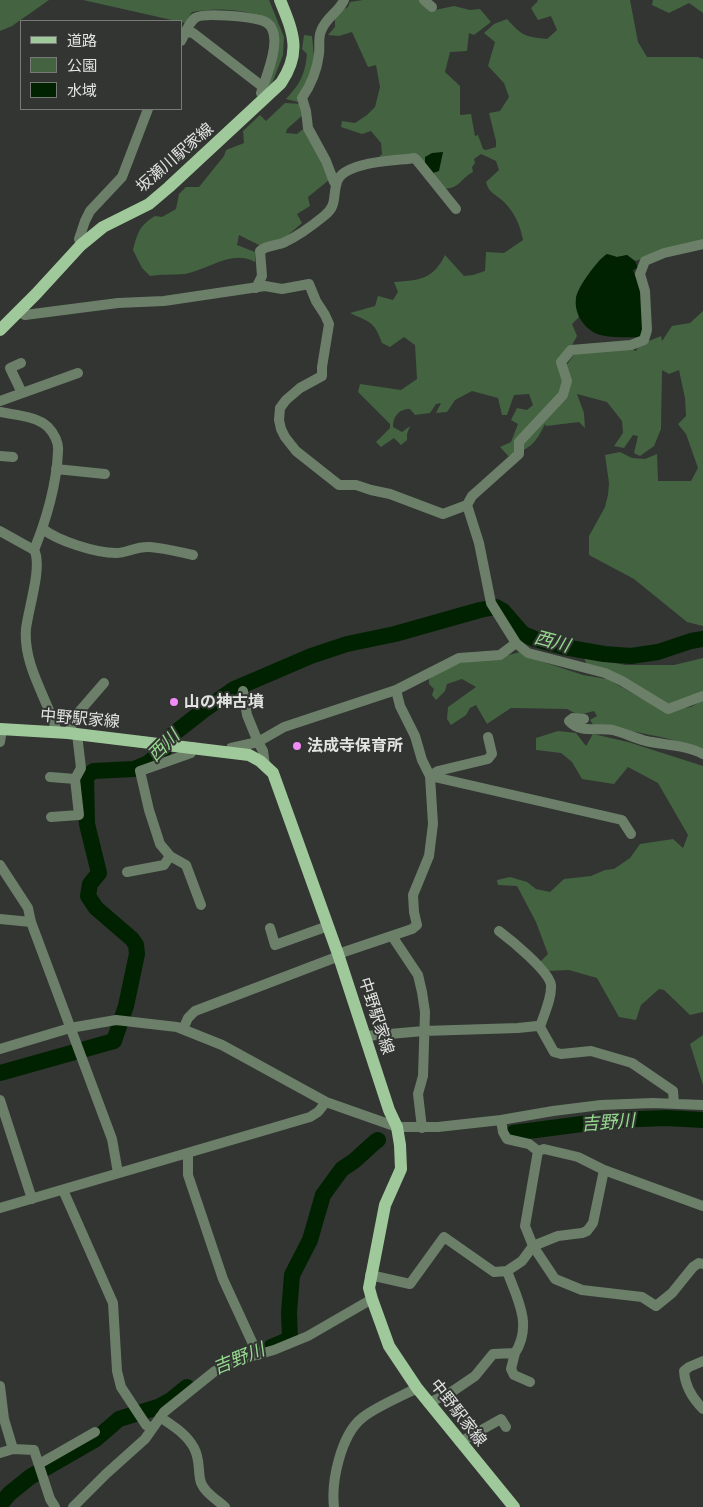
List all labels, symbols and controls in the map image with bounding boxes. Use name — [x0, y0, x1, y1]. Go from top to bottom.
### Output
legend — [20, 20, 182, 110]
text: 道路 — [67, 31, 97, 50]
text: 公園 — [67, 56, 97, 75]
text: 水域 — [67, 81, 97, 100]
street label: 坂瀬川駅家線 — [132, 119, 218, 197]
water label: 西川 — [532, 627, 572, 657]
place label: 山の神古墳 — [184, 692, 264, 712]
marker: 山の神古墳 — [168, 696, 180, 708]
street label: 中野駅家線 — [39, 706, 121, 732]
water label: 西川 — [144, 726, 184, 766]
place label: 法成寺保育所 — [307, 736, 403, 756]
marker: 法成寺保育所 — [291, 740, 303, 752]
street label: 中野駅家線 — [355, 975, 397, 1057]
water label: 吉野川 — [580, 1110, 636, 1136]
water label: 吉野川 — [210, 1339, 268, 1379]
street label: 中野駅家線 — [426, 1376, 490, 1450]

